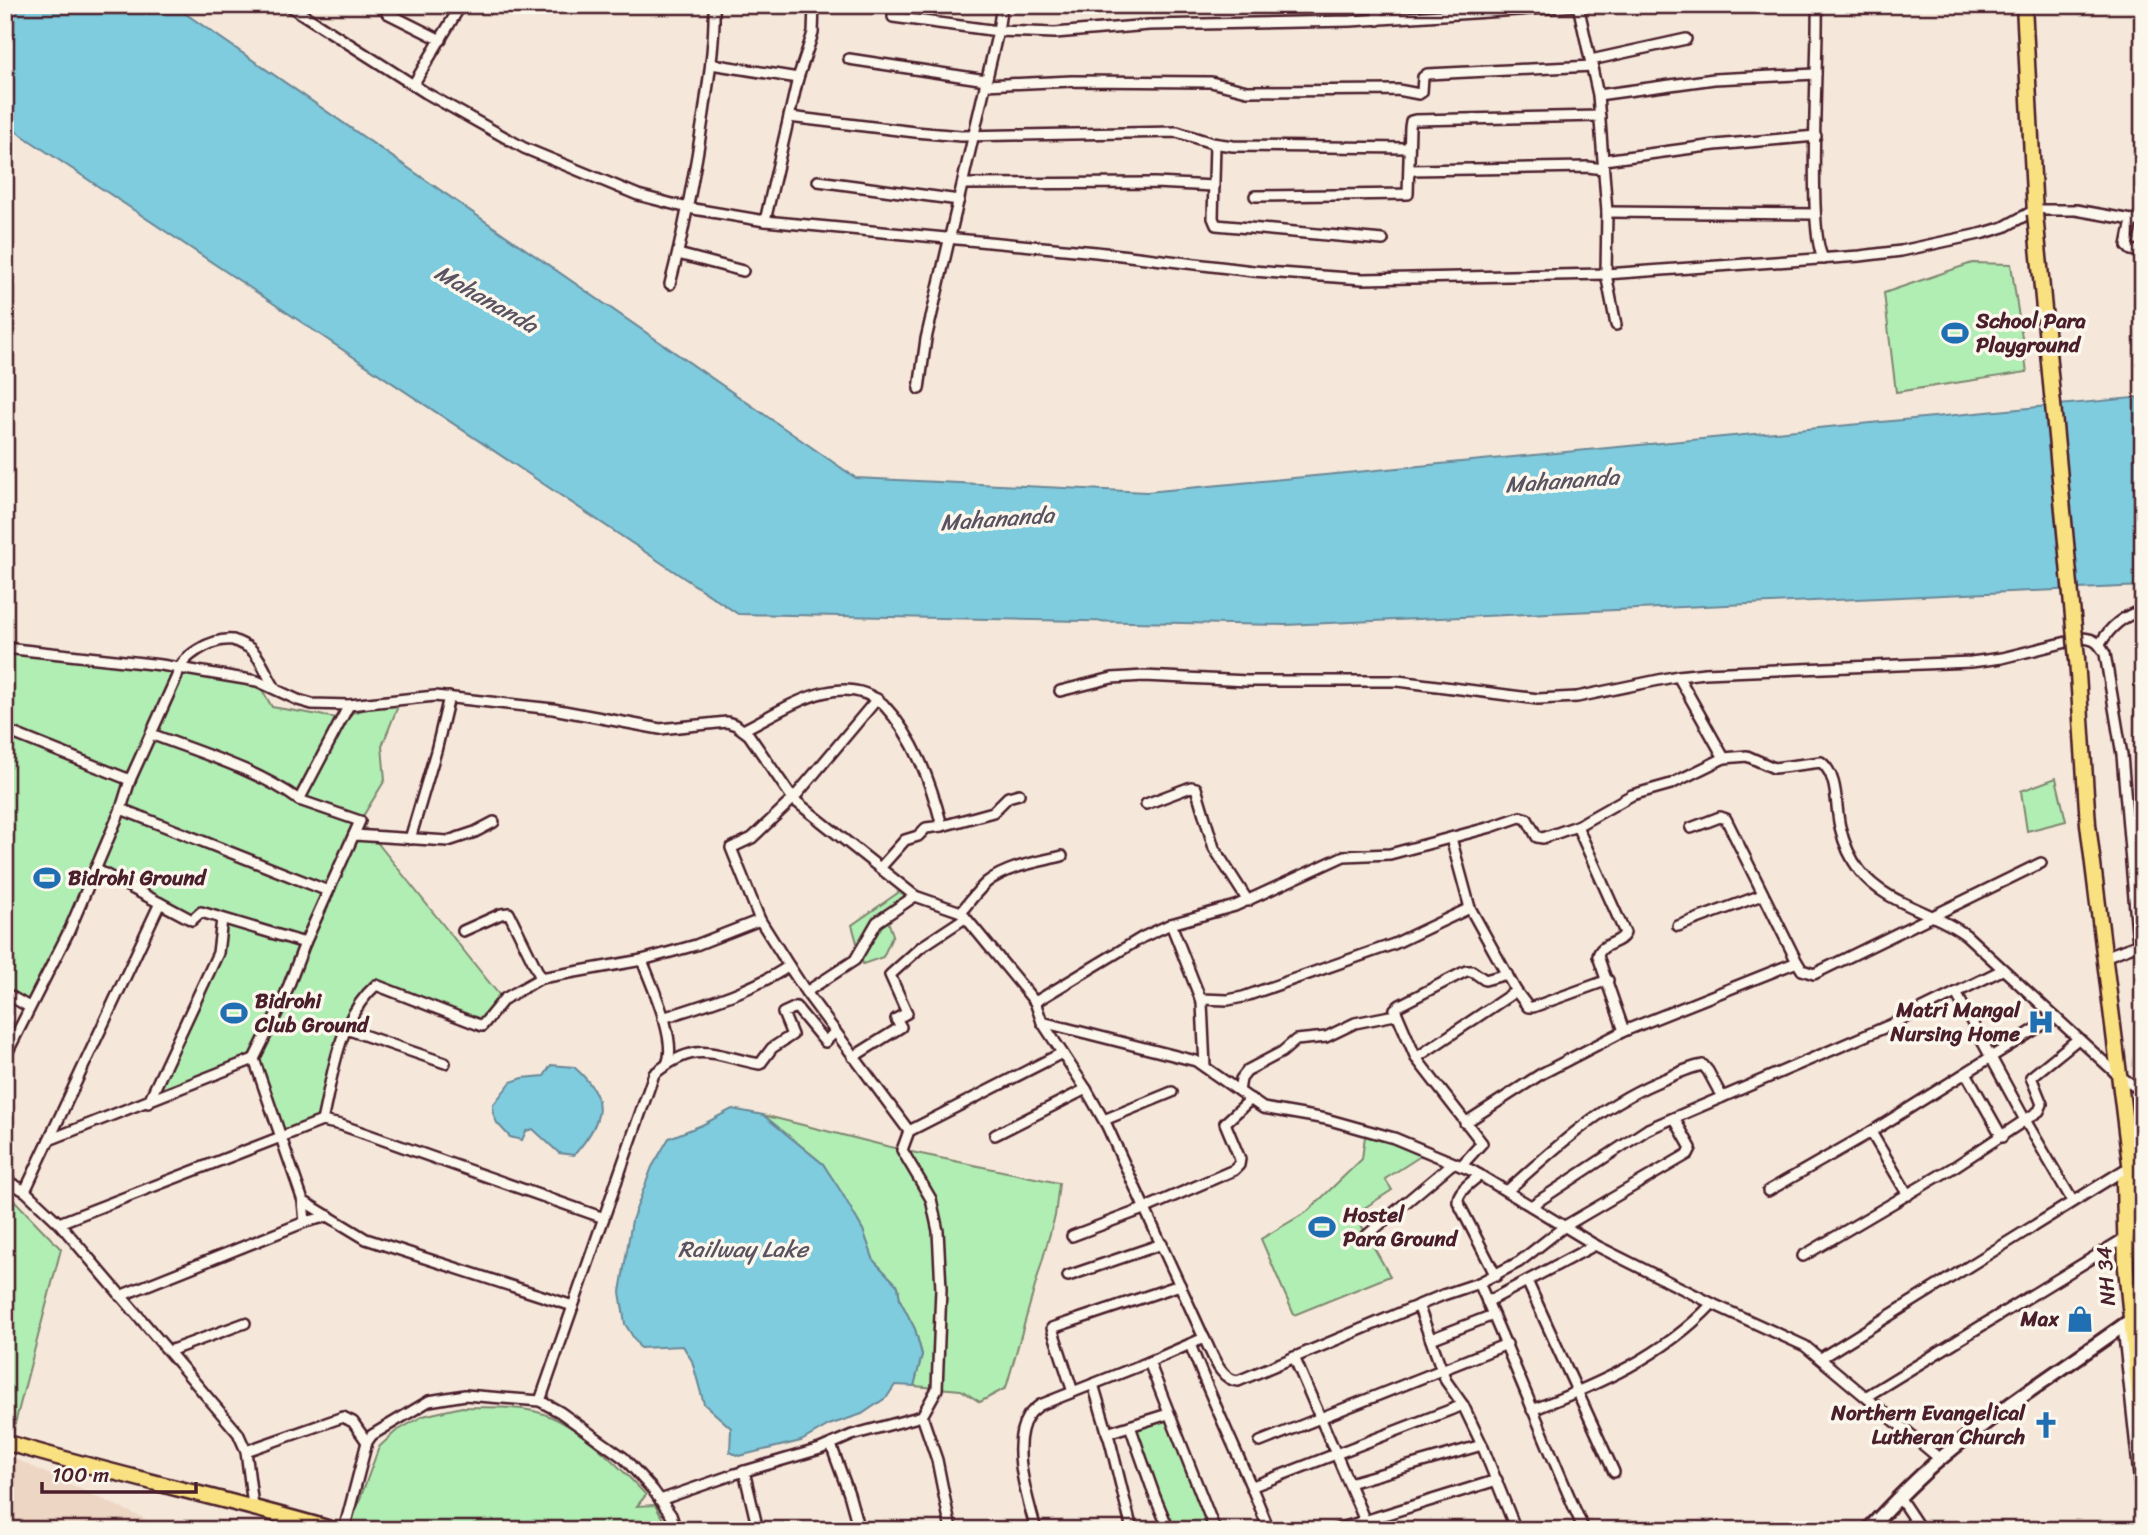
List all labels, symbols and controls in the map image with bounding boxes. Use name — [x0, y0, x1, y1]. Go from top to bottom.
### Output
water label: Mahananda — [426, 253, 548, 346]
place label: School Para Playground — [1975, 302, 2086, 364]
sports icon: School Para Playground — [1940, 318, 1970, 348]
water label: Mahananda — [1504, 456, 1623, 505]
water label: Mahananda — [939, 494, 1058, 543]
place label: Bidrohi Ground — [68, 859, 208, 897]
sports icon: Bidrohi Ground — [32, 863, 62, 893]
place label: Bidrohi Club Ground — [254, 982, 370, 1044]
place label: Matri Mangal Nursing Home — [1889, 991, 2021, 1053]
sports icon: Bidrohi Club Ground — [219, 998, 249, 1028]
hospital icon: Matri Mangal Nursing Home — [2026, 1007, 2056, 1037]
place label: Hostel Para Ground — [1342, 1196, 1459, 1258]
sports icon: Hostel Para Ground — [1307, 1212, 1337, 1242]
water label: Railway Lake — [678, 1229, 810, 1270]
street label: NH 34 — [2085, 1245, 2127, 1307]
place label: Max — [2020, 1300, 2059, 1338]
shop icon: Max — [2065, 1304, 2095, 1334]
place label: Northern Evangelical Lutheran Church — [1830, 1394, 2026, 1456]
church icon: Northern Evangelical Lutheran Church — [2031, 1410, 2061, 1440]
scale bar — [42, 1451, 196, 1495]
text: 100 m — [52, 1456, 109, 1494]

